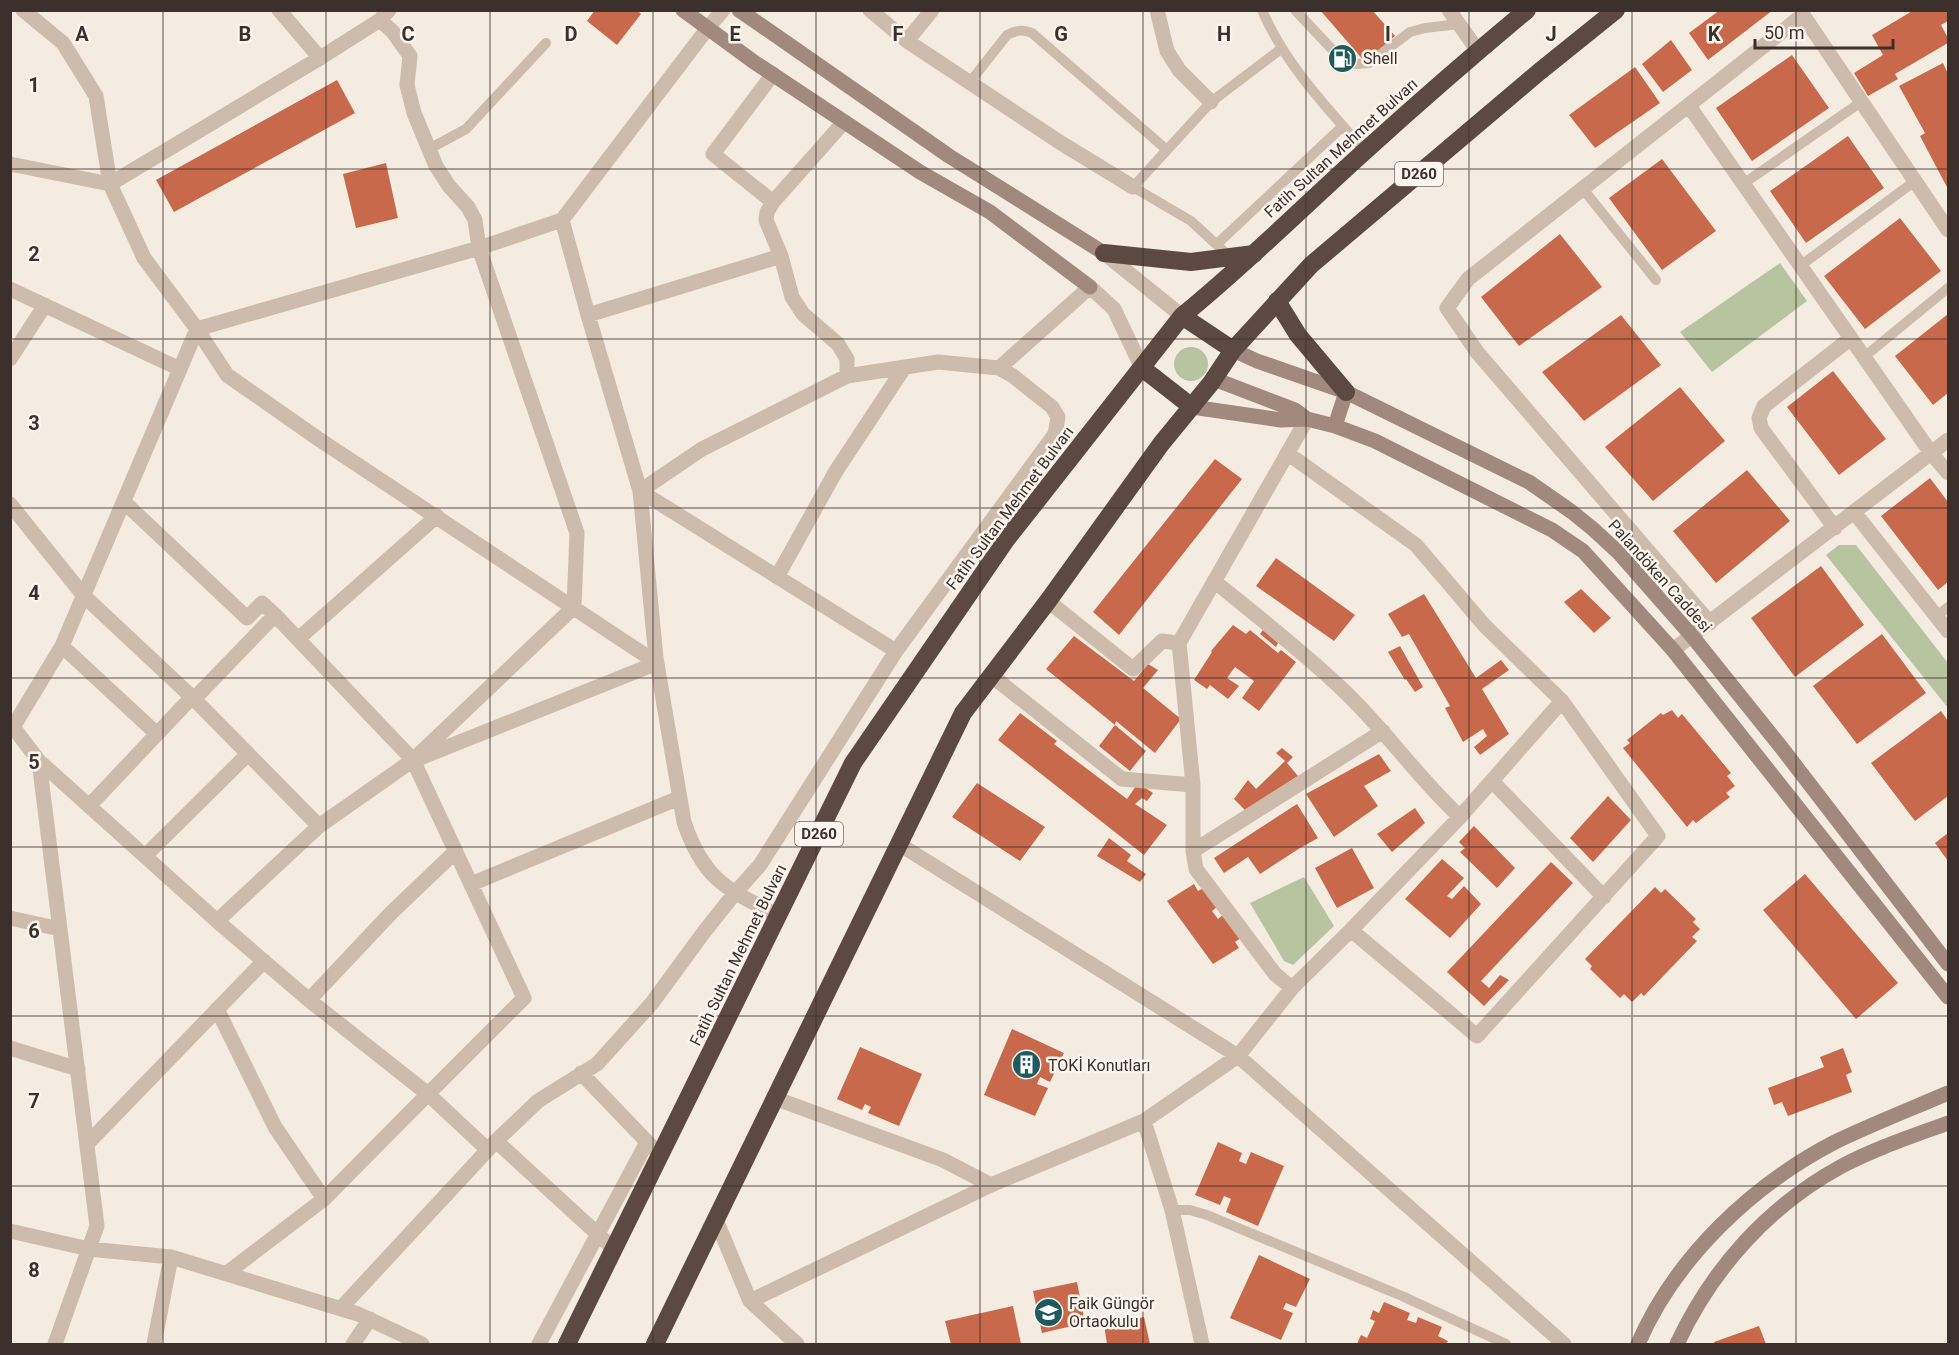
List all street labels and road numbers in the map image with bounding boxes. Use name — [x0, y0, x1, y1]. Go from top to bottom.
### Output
street label: Fatih Sultan Mehmet Bulvarı — [1261, 74, 1421, 222]
road number: D260 — [1395, 162, 1443, 186]
street label: Fatih Sultan Mehmet Bulvarı — [942, 423, 1078, 593]
street label: Palandöken Caddesi — [1604, 516, 1716, 636]
road number: D260 — [795, 822, 843, 846]
street label: Fatih Sultan Mehmet Bulvarı — [686, 861, 790, 1049]

